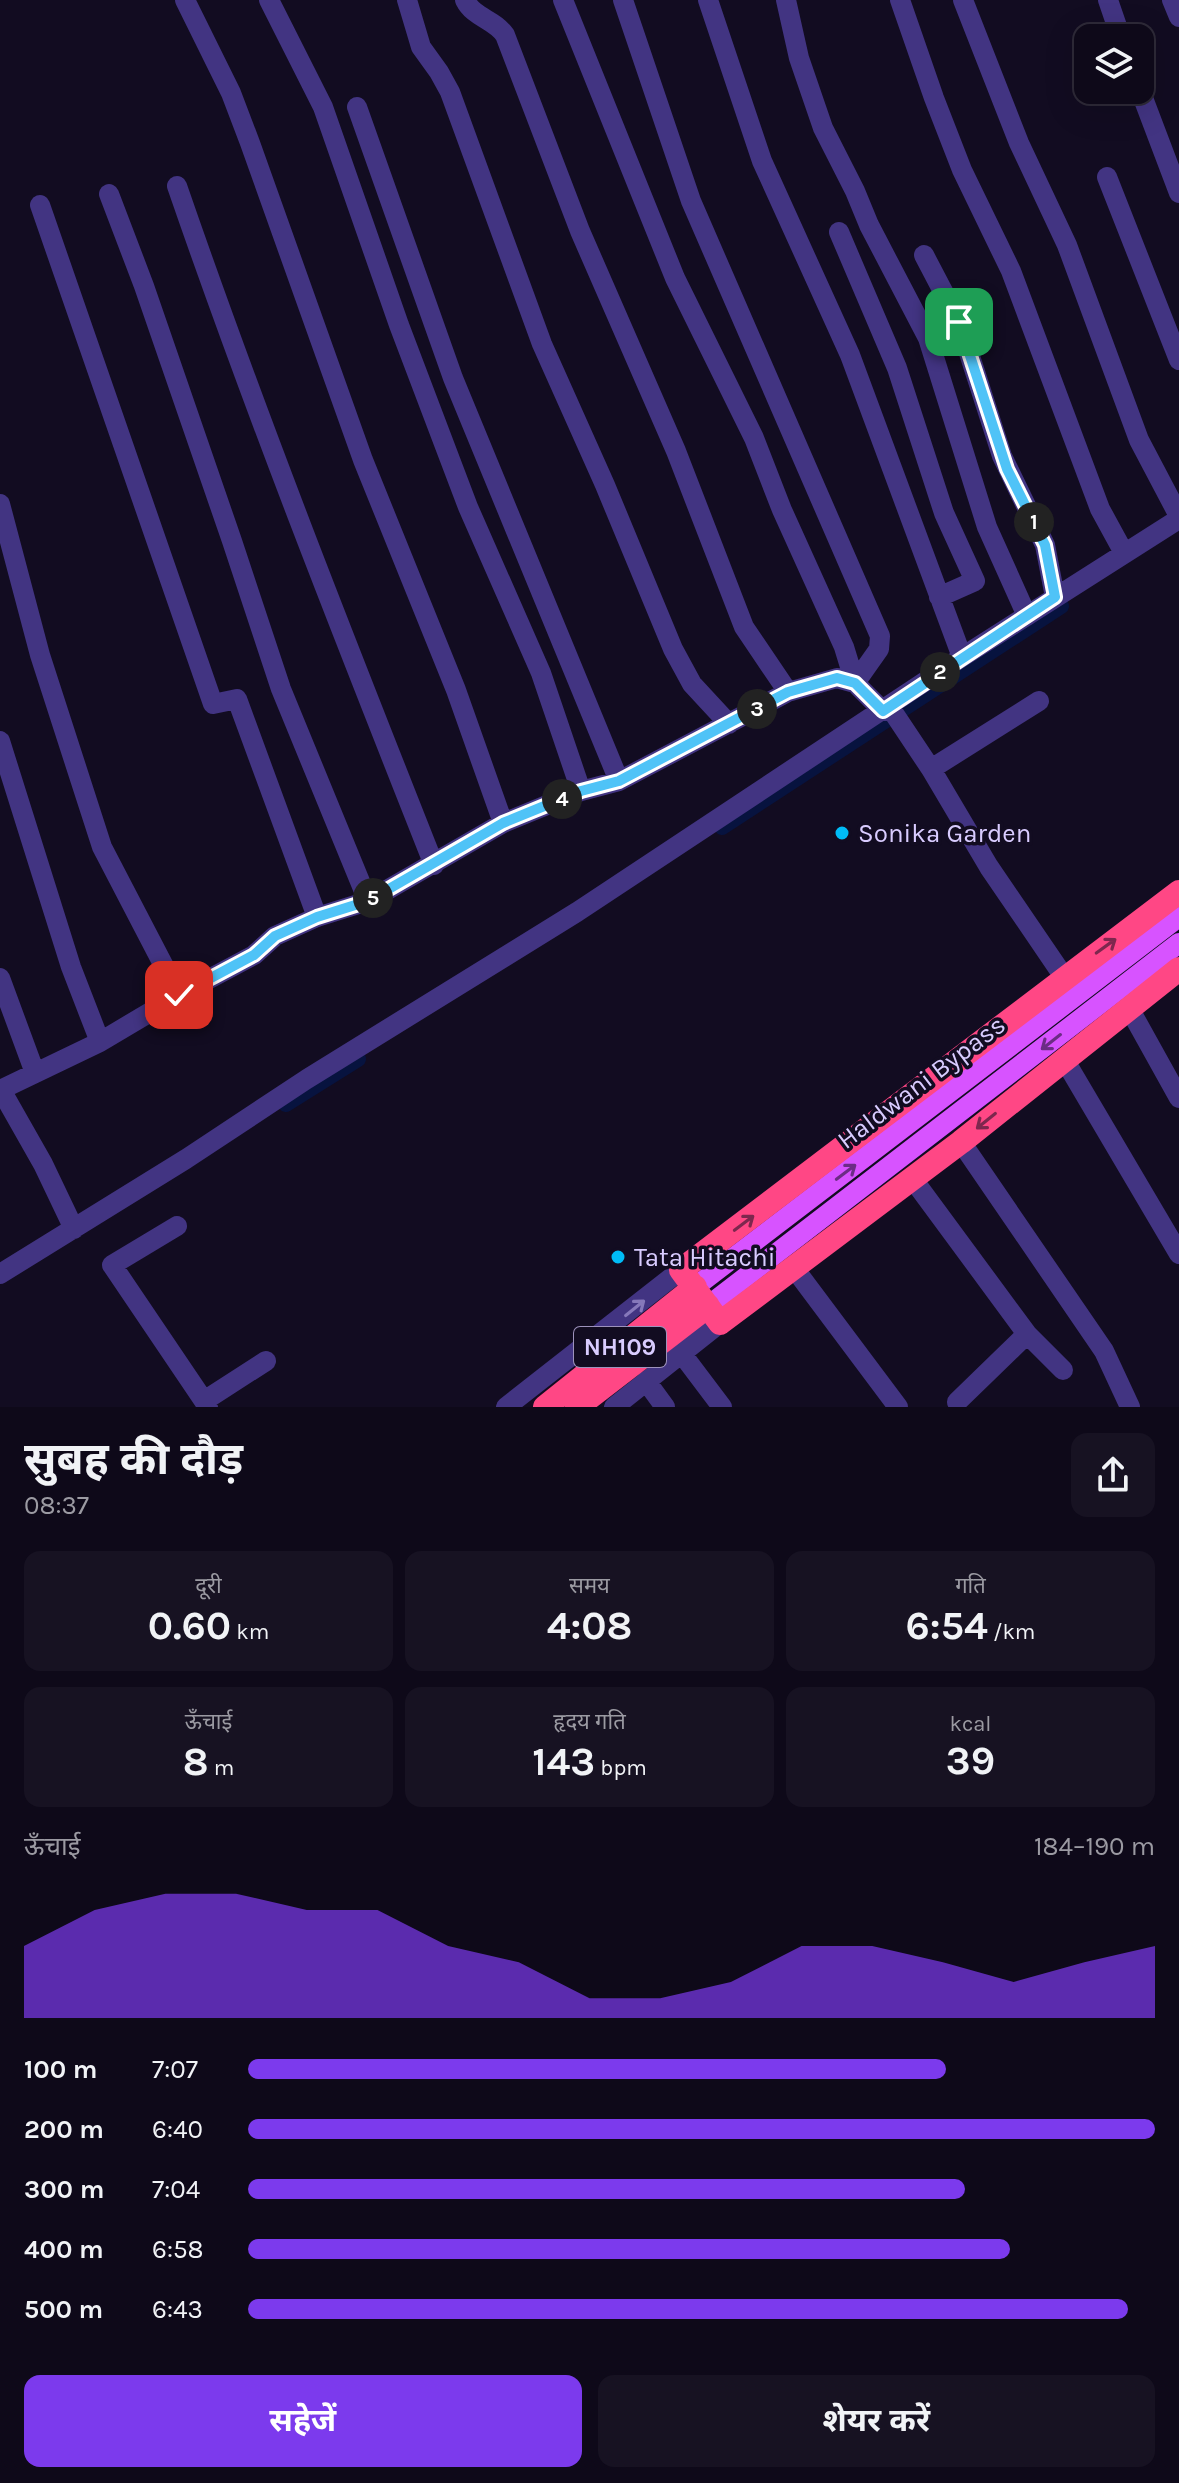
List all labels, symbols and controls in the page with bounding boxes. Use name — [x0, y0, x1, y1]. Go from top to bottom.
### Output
map controls — [1074, 24, 1154, 104]
button: layers — [1074, 24, 1154, 104]
pin — [925, 288, 993, 356]
icon: arrive — [937, 300, 981, 344]
pin: 1 — [1014, 502, 1054, 542]
text: 1 — [1030, 509, 1038, 535]
pin: 2 — [920, 652, 960, 692]
text: 2 — [933, 659, 947, 685]
pin: 3 — [737, 689, 777, 729]
text: 3 — [750, 696, 764, 722]
pin: 4 — [542, 779, 582, 819]
text: 4 — [555, 786, 569, 812]
place label: Sonika Garden — [858, 818, 1031, 849]
marker: Sonika Garden — [833, 824, 851, 842]
pin: 5 — [353, 878, 393, 918]
text: 5 — [367, 885, 379, 911]
one-way arrow — [1095, 937, 1116, 954]
pin — [145, 961, 213, 1029]
icon: check — [157, 973, 201, 1017]
street label: Haldwani Bypass — [831, 1009, 1011, 1156]
one-way arrow — [1041, 1034, 1062, 1051]
one-way arrow — [976, 1113, 997, 1130]
one-way arrow — [835, 1163, 856, 1180]
one-way arrow — [732, 1214, 754, 1231]
place label: Tata Hitachi — [634, 1242, 775, 1273]
marker: Tata Hitachi — [609, 1248, 627, 1266]
one-way arrow — [624, 1299, 644, 1317]
road number: NH109 — [574, 1327, 666, 1367]
button: share — [1071, 1433, 1155, 1517]
text: सुबह की दौड़ — [24, 1434, 243, 1485]
text: 08:37 — [24, 1490, 89, 1521]
text: दूरी — [195, 1573, 222, 1599]
text: समय — [569, 1573, 610, 1599]
text: गति — [955, 1573, 986, 1599]
text: 0.60 — [148, 1602, 231, 1649]
text: 4:08 — [547, 1602, 632, 1649]
text: 6:54 — [906, 1602, 988, 1649]
text: km — [231, 1619, 269, 1645]
text: /km — [988, 1619, 1035, 1645]
text: ऊँचाई — [185, 1709, 232, 1735]
text: हृदय गति — [553, 1709, 626, 1735]
text: kcal — [949, 1711, 992, 1737]
text: 39 — [946, 1737, 995, 1784]
text: 8 — [183, 1738, 209, 1785]
text: 143 — [532, 1738, 595, 1785]
text: m — [209, 1755, 234, 1781]
text: bpm — [595, 1755, 647, 1781]
text: ऊँचाई — [24, 1831, 80, 1862]
text: 184–190 m — [1034, 1831, 1155, 1862]
text: 100 m — [24, 2054, 97, 2085]
text: 7:07 — [152, 2054, 198, 2085]
text: 200 m — [24, 2114, 104, 2145]
text: 6:40 — [152, 2114, 203, 2145]
text: 300 m — [24, 2174, 104, 2205]
text: 7:04 — [152, 2174, 200, 2205]
text: 400 m — [24, 2234, 104, 2265]
text: 6:58 — [152, 2234, 204, 2265]
text: 500 m — [24, 2294, 103, 2325]
text: 6:43 — [152, 2294, 203, 2325]
button: सहेजें — [24, 2375, 582, 2467]
button: शेयर करें — [598, 2375, 1155, 2467]

